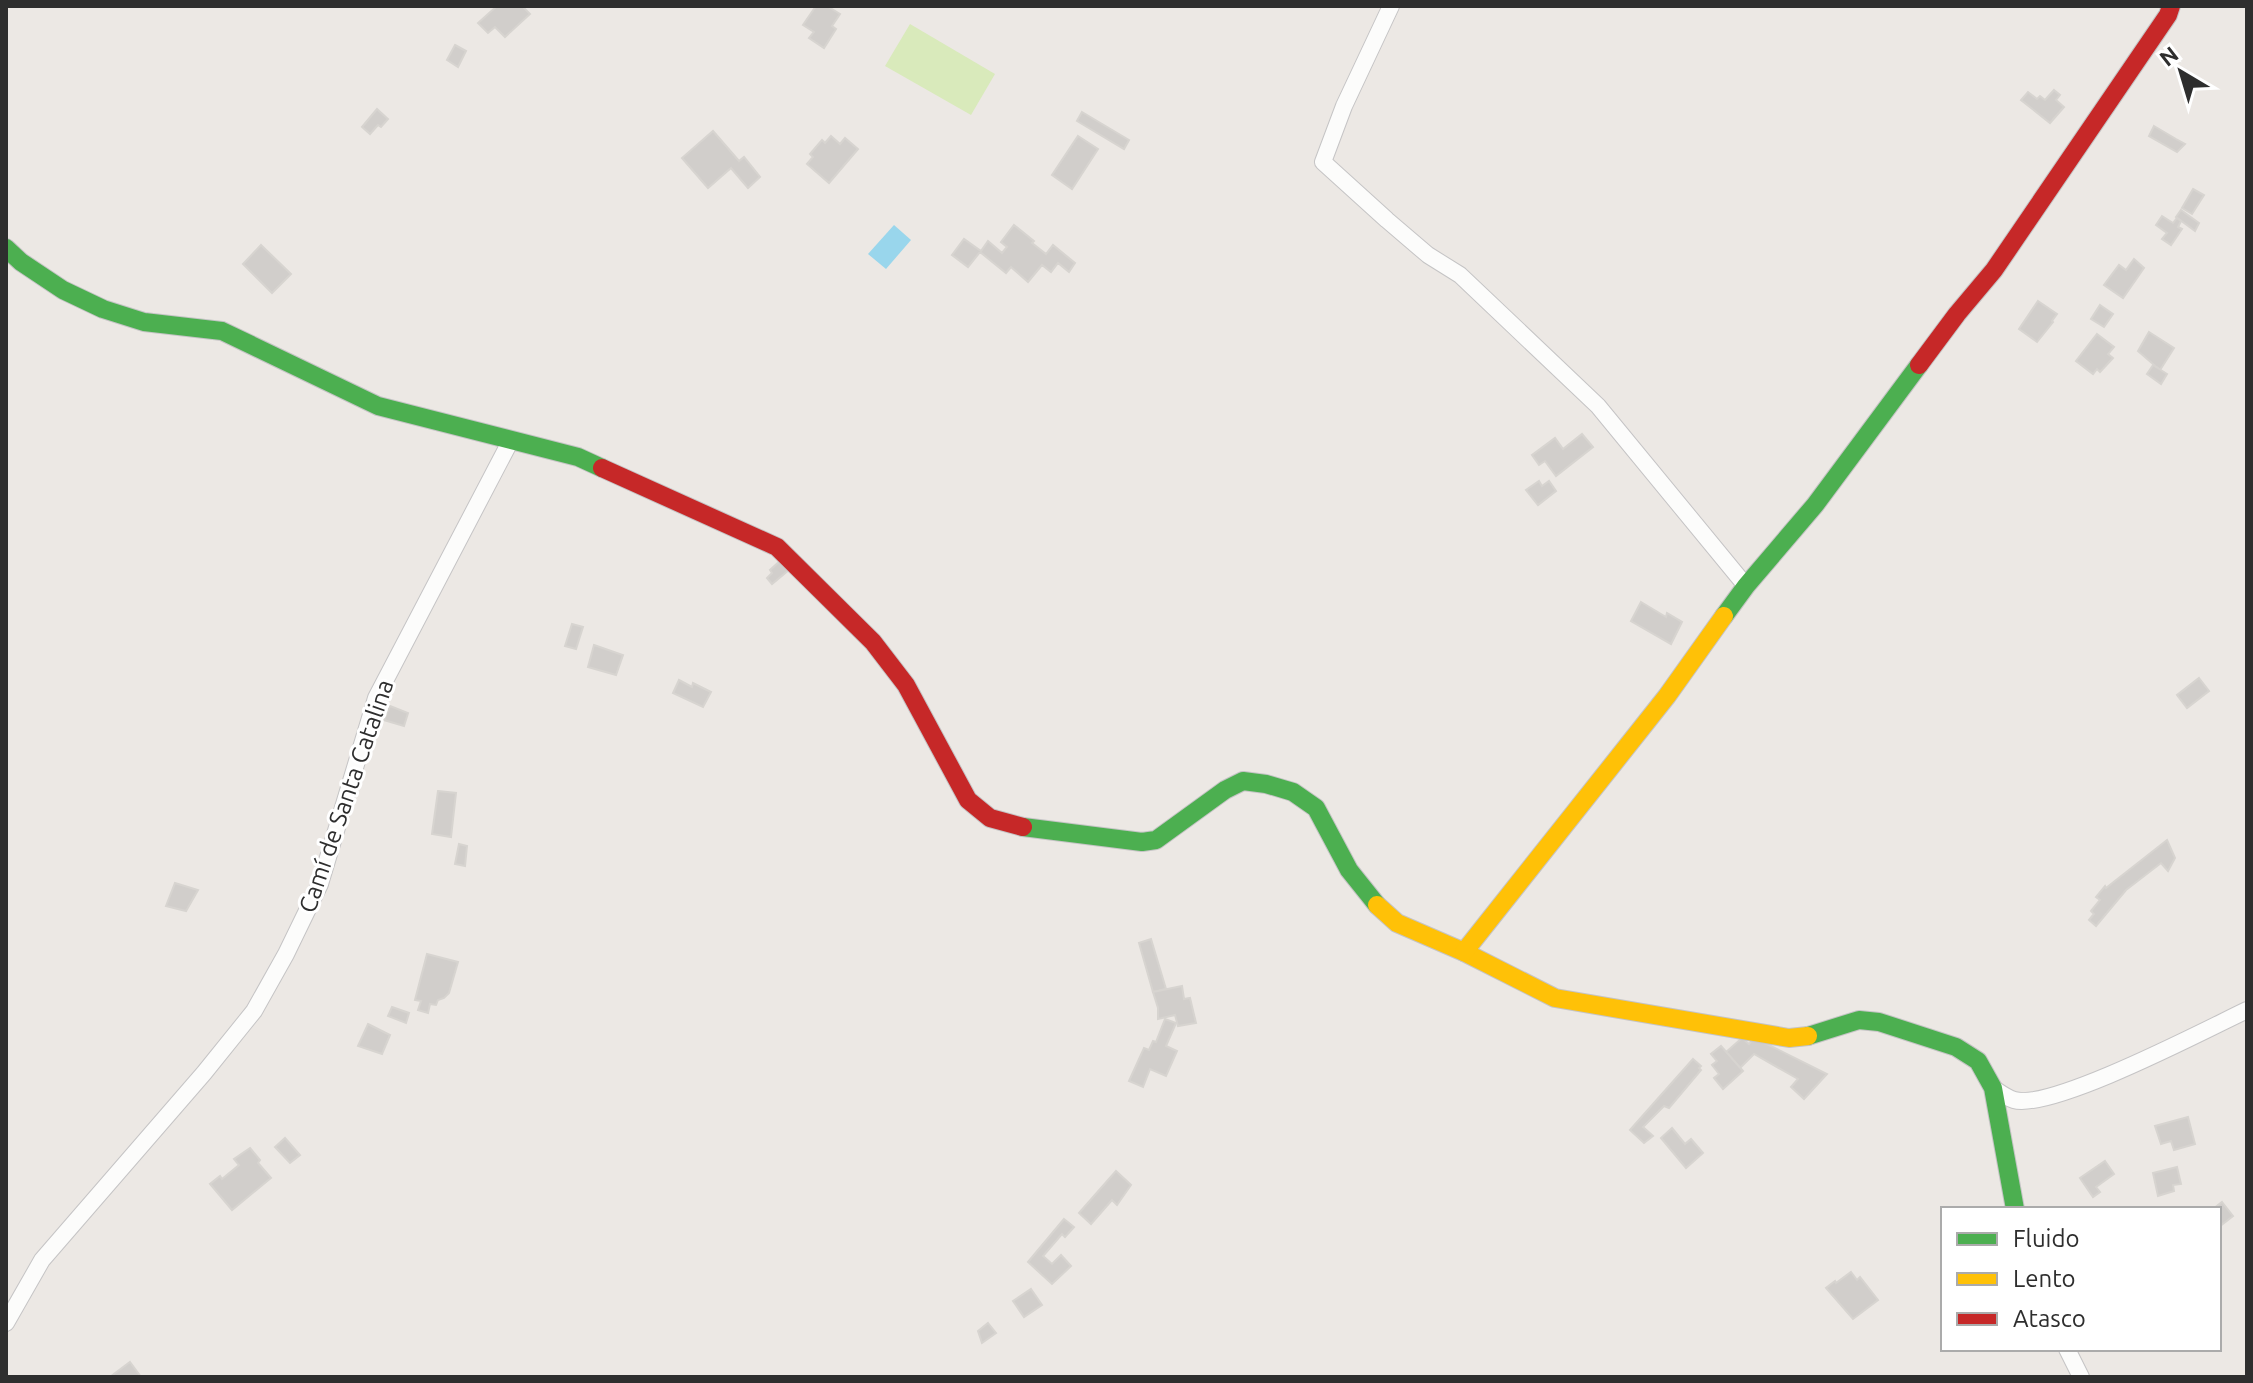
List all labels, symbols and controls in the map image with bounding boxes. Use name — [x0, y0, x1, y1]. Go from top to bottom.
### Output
north arrow — [2141, 32, 2221, 112]
text: N — [2154, 41, 2183, 71]
street label: Camí de Santa Catalina — [293, 676, 399, 916]
legend — [1941, 1207, 2221, 1351]
text: Fluido — [2013, 1225, 2080, 1252]
text: Lento — [2013, 1265, 2076, 1292]
text: Atasco — [2013, 1305, 2086, 1332]

